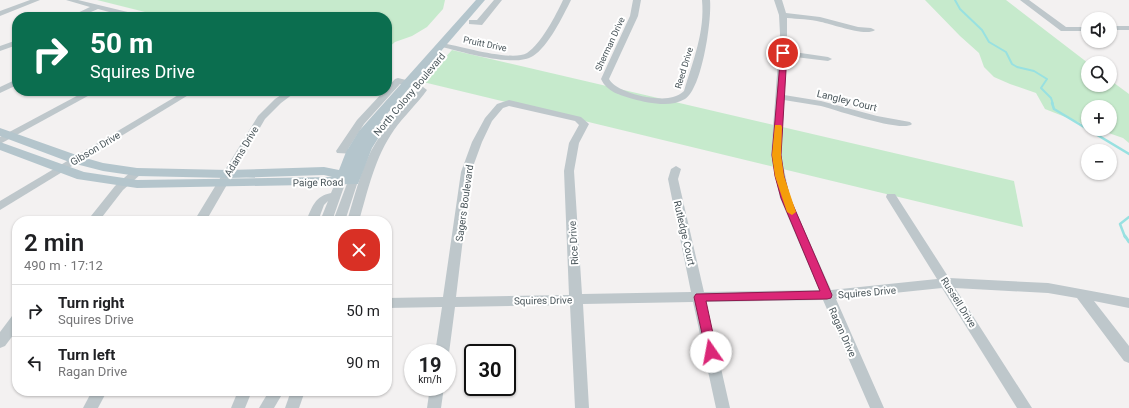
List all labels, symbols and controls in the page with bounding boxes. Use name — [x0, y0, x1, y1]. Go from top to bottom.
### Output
map controls — [1081, 12, 1117, 180]
button: sound — [1081, 12, 1117, 48]
street label: Sherman Drive — [593, 15, 627, 73]
text: 50 m — [90, 27, 153, 60]
icon: right — [24, 28, 76, 80]
street label: Pruitt Drive — [462, 35, 508, 54]
pin — [766, 36, 800, 70]
icon: arrive — [772, 42, 794, 64]
street label: Reed Drive — [673, 46, 695, 90]
street label: North Colony Boulevard — [371, 51, 447, 138]
button: search — [1081, 56, 1117, 92]
text: Squires Drive — [90, 61, 195, 82]
street label: Langley Court — [816, 88, 878, 113]
button: + — [1081, 100, 1117, 136]
street label: Adams Drive — [222, 124, 261, 178]
street label: Gibson Drive — [68, 129, 122, 168]
button: − — [1081, 144, 1117, 180]
street label: Sagers Boulevard — [454, 164, 475, 242]
street label: Paige Road — [293, 177, 343, 188]
street label: Rutledge Court — [672, 200, 697, 267]
street label: Rice Drive — [567, 221, 580, 265]
text: 2 min — [24, 229, 84, 257]
button: close — [338, 229, 380, 271]
text: 490 m · 17:12 — [24, 258, 103, 273]
street label: Russell Drive — [939, 275, 978, 329]
street label: Squires Drive — [838, 284, 897, 301]
text: Turn right — [58, 294, 124, 312]
street label: Squires Drive — [514, 294, 572, 307]
icon: right — [24, 300, 46, 322]
text: 50 m — [346, 302, 380, 320]
street label: Ragan Drive — [827, 306, 858, 359]
text: Squires Drive — [58, 312, 134, 327]
position arrow — [690, 331, 732, 373]
speed limit sign: 30 — [464, 344, 516, 396]
text: Turn left — [58, 346, 115, 364]
icon: left — [24, 352, 46, 374]
text: 19 — [419, 353, 441, 377]
text: 90 m — [346, 354, 380, 372]
text: Ragan Drive — [58, 364, 127, 379]
text: km/h — [418, 374, 442, 385]

